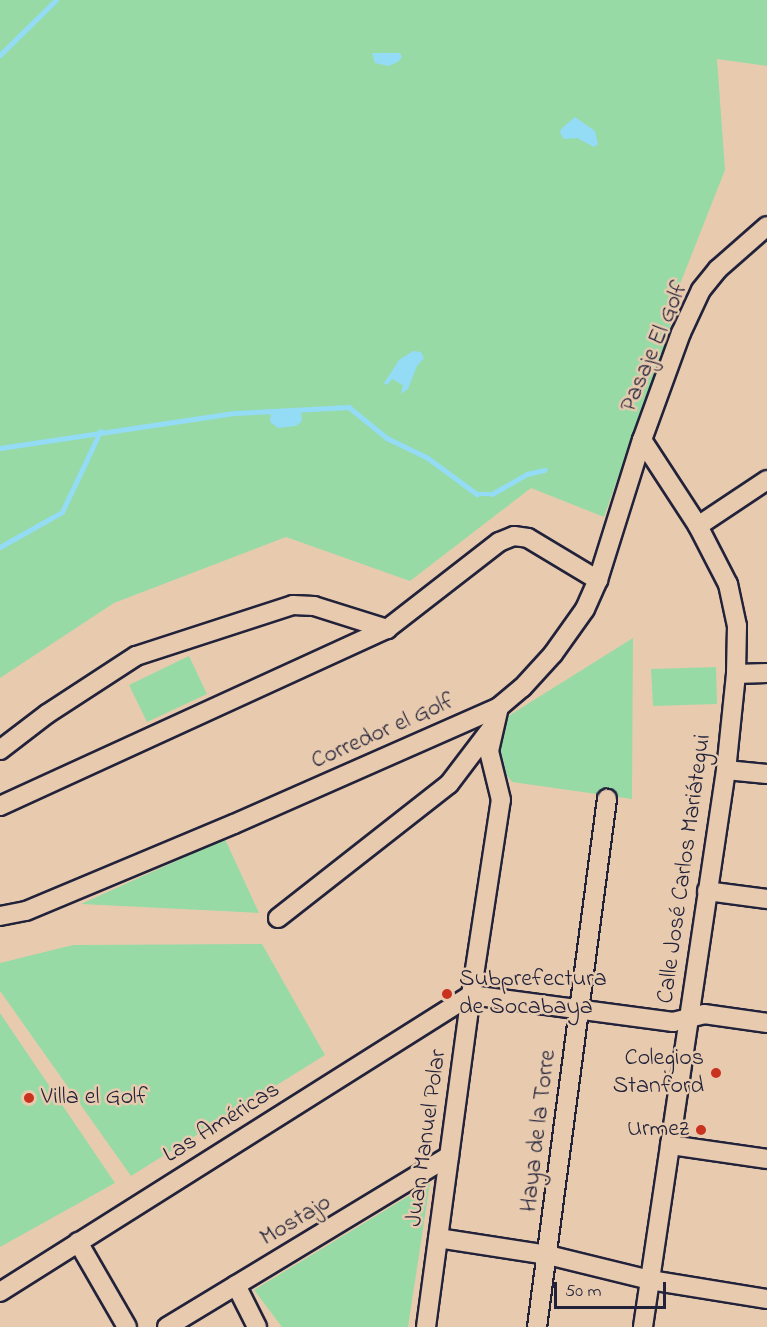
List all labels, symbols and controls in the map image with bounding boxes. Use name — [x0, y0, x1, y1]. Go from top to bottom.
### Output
street label: Pasaje El Golf — [615, 278, 695, 416]
street label: Corredor el Golf — [307, 688, 459, 776]
street label: Calle José Carlos Mariátegui — [652, 733, 718, 1005]
place label: Subprefectura de Socabaya — [459, 966, 607, 1022]
marker: Subprefectura de Socabaya — [440, 987, 454, 1001]
place label: Colegios Stanford — [613, 1045, 704, 1101]
street label: Juan Manuel Polar — [400, 1048, 454, 1228]
street label: Haya de la Torre — [515, 1048, 563, 1214]
marker: Colegios Stanford — [709, 1066, 723, 1080]
street label: Las Américas — [158, 1076, 286, 1170]
place label: Villa el Golf — [41, 1084, 148, 1112]
marker: Villa el Golf — [22, 1091, 36, 1105]
place label: Urmez — [627, 1116, 689, 1144]
marker: Urmez — [694, 1123, 708, 1137]
street label: Mostajo — [255, 1189, 337, 1253]
scale bar — [557, 1270, 670, 1308]
text: 50 m — [565, 1279, 602, 1305]

